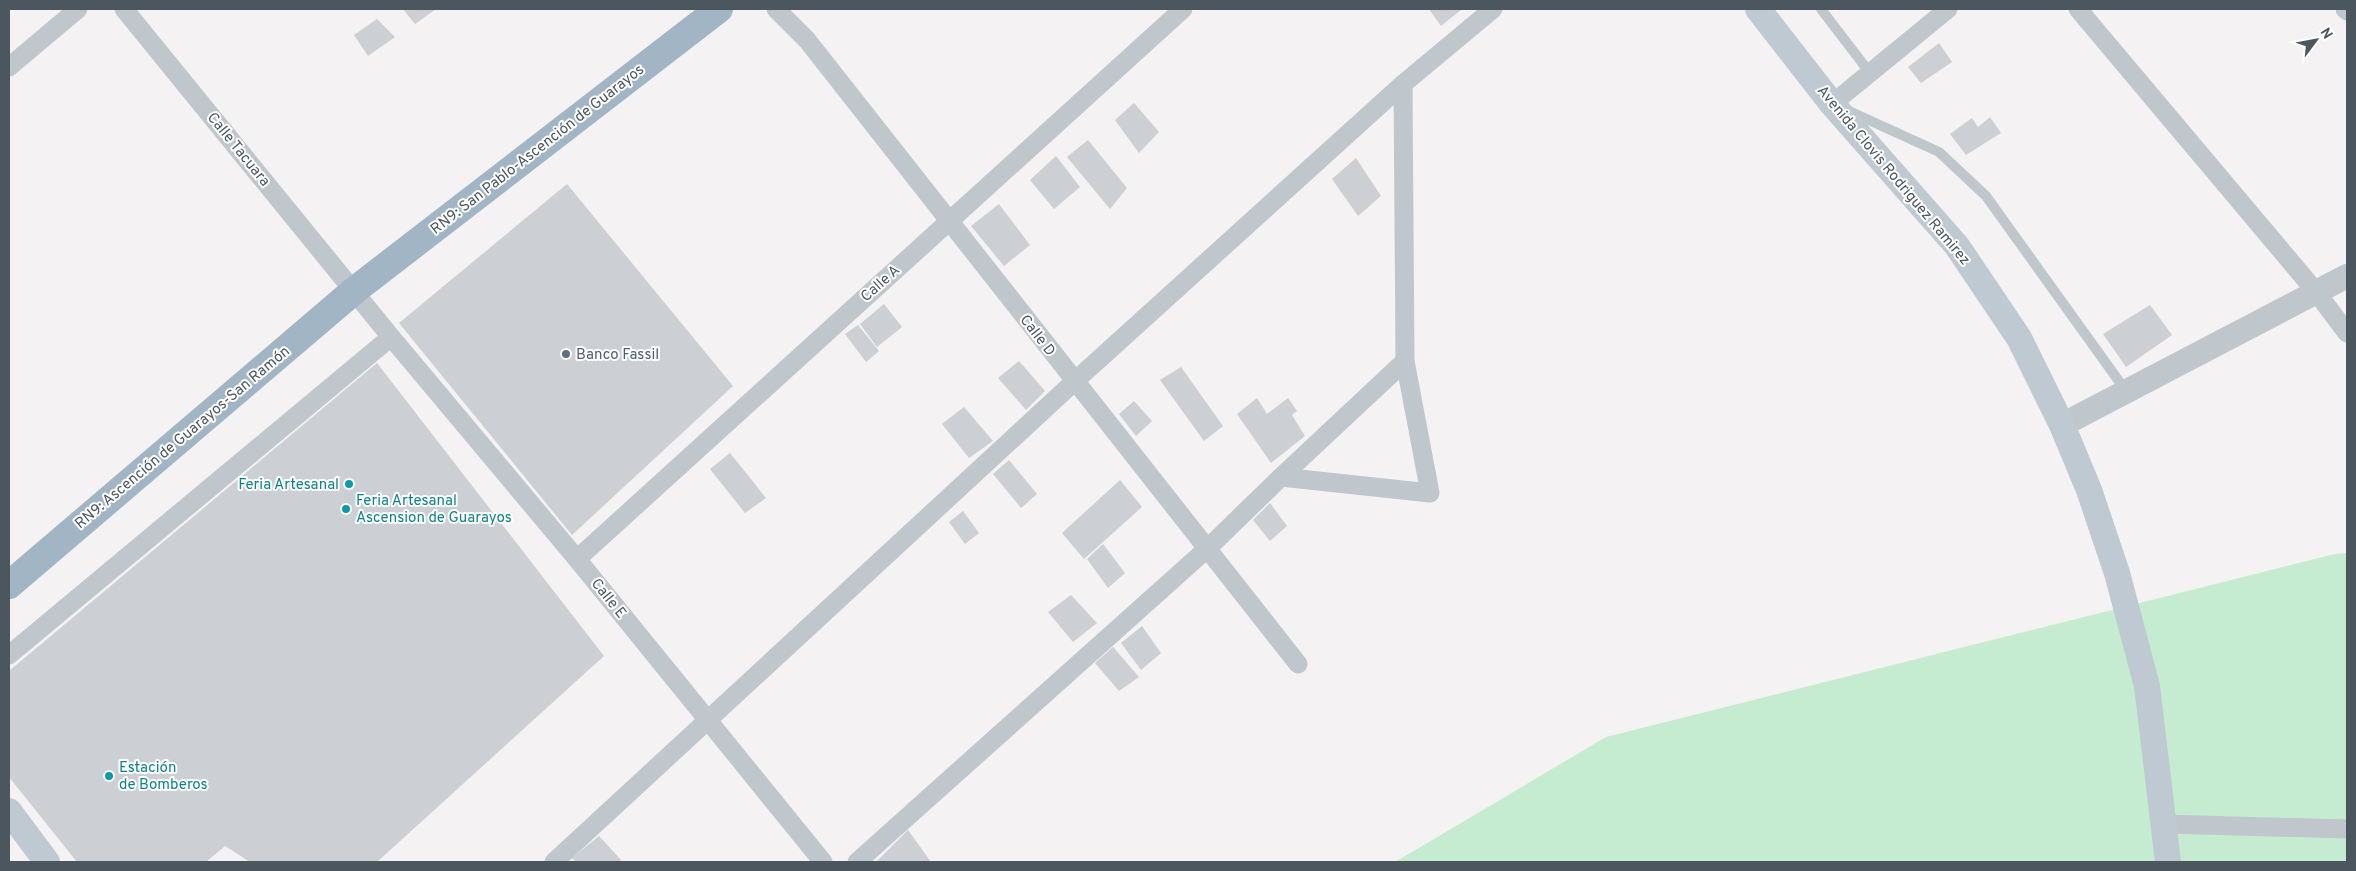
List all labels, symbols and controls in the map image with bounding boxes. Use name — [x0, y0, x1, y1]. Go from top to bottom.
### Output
north arrow — [2291, 15, 2341, 65]
text: N — [2316, 25, 2336, 43]
street label: RN9: San Pablo-Ascención de Guarayos — [427, 61, 648, 239]
street label: Avenida Clovis Rodriguez Ramirez — [1812, 82, 1974, 270]
street label: Calle Tacuara — [202, 109, 273, 191]
street label: Calle A — [857, 261, 905, 307]
street label: Calle D — [1015, 311, 1059, 360]
street label: RN9: Ascención de Guarayos-San Ramón — [72, 342, 294, 534]
place label: Banco Fassil — [576, 346, 659, 365]
marker: Banco Fassil — [560, 348, 572, 360]
place label: Feria Artesanal — [238, 476, 339, 495]
marker: Feria Artesanal — [343, 478, 355, 490]
place label: Feria Artesanal Ascension de Guarayos — [356, 492, 512, 528]
marker: Feria Artesanal Ascension de Guarayos — [340, 503, 352, 515]
street label: Calle E — [586, 575, 630, 623]
place label: Estación de Bomberos — [119, 759, 208, 795]
marker: Estación de Bomberos — [103, 770, 115, 782]

